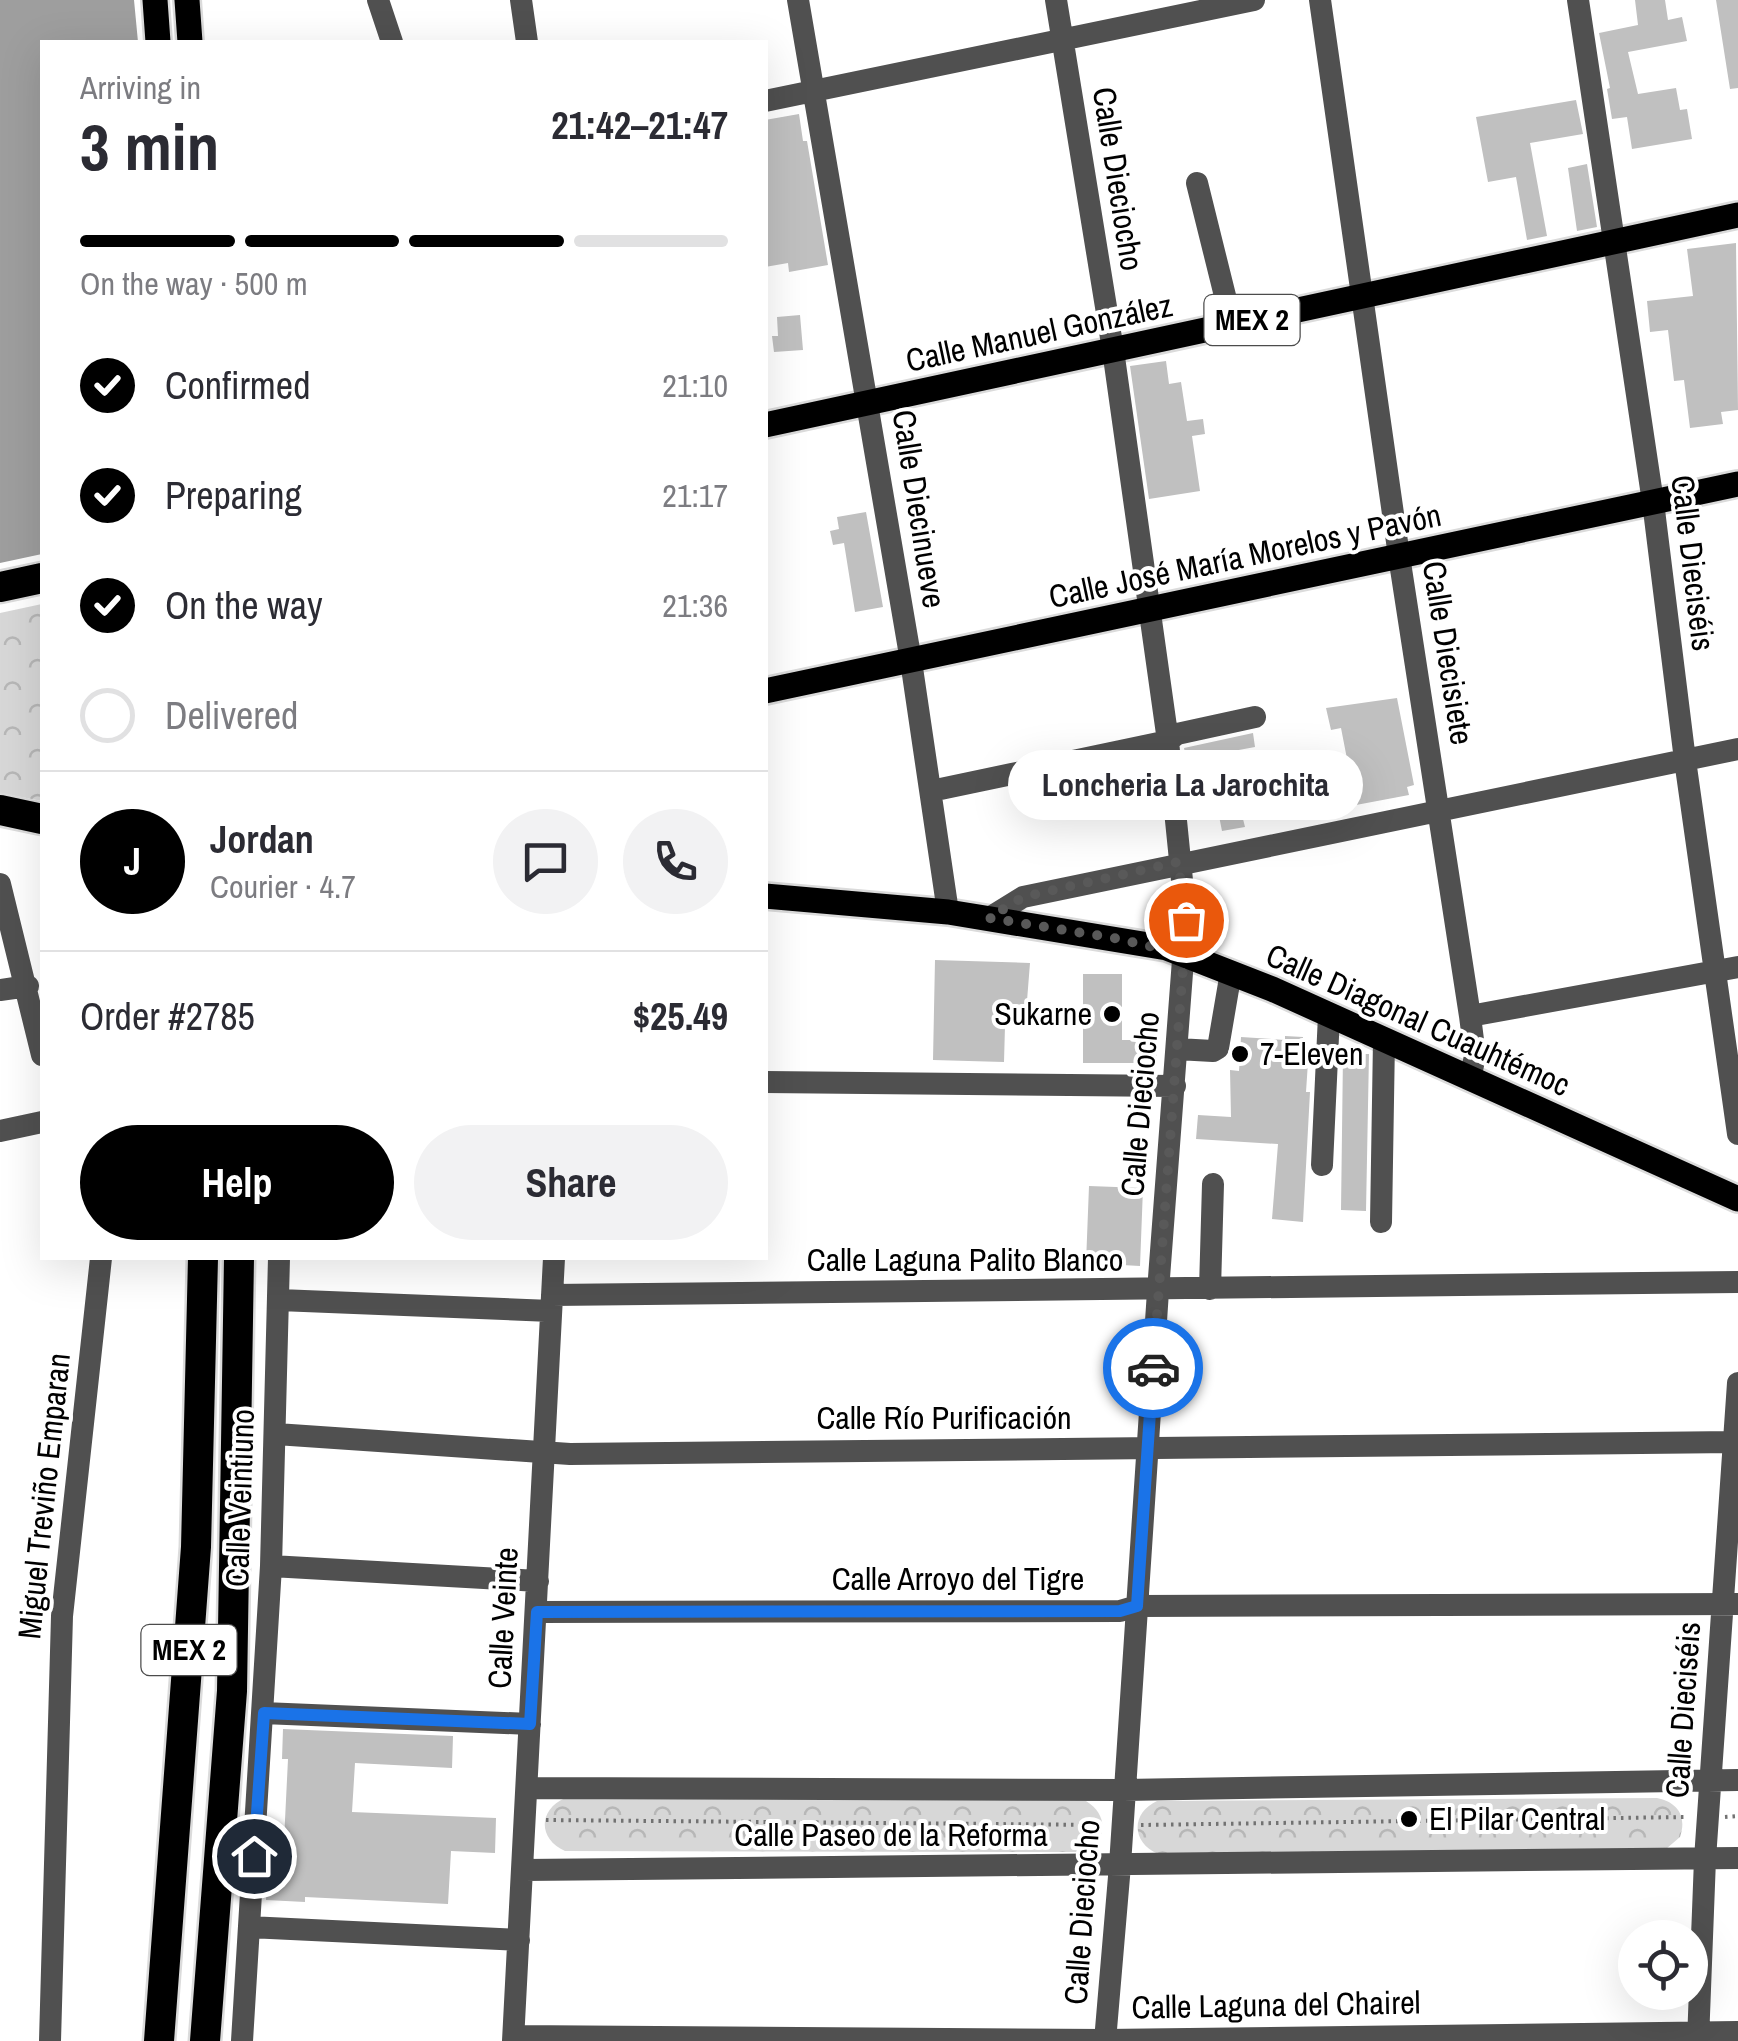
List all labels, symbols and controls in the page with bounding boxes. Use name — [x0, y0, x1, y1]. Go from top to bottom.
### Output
text: Arriving in — [80, 66, 201, 109]
street label: Calle Dieciocho — [1083, 84, 1154, 274]
text: 21:42–21:47 — [551, 100, 728, 151]
text: 3 min — [80, 103, 219, 190]
text: On the way · 500 m — [80, 262, 308, 305]
street label: Calle Manuel González — [902, 283, 1176, 382]
road number: MEX 2 — [1204, 295, 1300, 345]
icon: check — [80, 358, 135, 413]
text: Confirmed — [165, 360, 310, 411]
text: 21:10 — [662, 364, 728, 407]
street label: Calle Diecinueve — [883, 407, 956, 611]
icon: check — [80, 468, 135, 523]
text: Preparing — [165, 470, 302, 521]
street label: Calle Dieciséis — [1661, 473, 1726, 653]
text: 21:17 — [662, 474, 728, 517]
street label: Calle José María Morelos y Pavón — [1045, 493, 1445, 618]
street label: Calle Diecisiete — [1413, 558, 1484, 748]
icon: check — [80, 578, 135, 633]
text: On the way — [165, 580, 323, 631]
text: 21:36 — [662, 584, 728, 627]
text: Delivered — [165, 690, 298, 741]
callout: Loncheria La Jarochita — [1008, 750, 1364, 820]
text: Loncheria La Jarochita — [1042, 763, 1329, 806]
button: chat — [493, 809, 598, 914]
button: phone — [623, 809, 728, 914]
text: Jordan — [210, 814, 314, 865]
text: J — [124, 836, 141, 887]
text: Courier · 4.7 — [210, 865, 356, 908]
pin — [1144, 878, 1229, 963]
icon: bag — [1159, 893, 1214, 948]
street label: Calle Diagonal Cuauhtémoc — [1260, 933, 1577, 1106]
text: Order #2785 — [80, 991, 255, 1042]
text: $25.49 — [633, 991, 728, 1042]
place label: Sukarne — [994, 992, 1092, 1035]
marker: Sukarne — [1101, 1003, 1123, 1025]
street label: Calle Dieciocho — [1110, 1010, 1169, 1198]
place label: 7-Eleven — [1260, 1032, 1364, 1075]
marker: 7-Eleven — [1229, 1043, 1251, 1065]
button: Help — [80, 1125, 394, 1240]
button: Share — [414, 1125, 728, 1240]
street label: Calle Laguna Palito Blanco — [807, 1238, 1123, 1281]
courier — [1103, 1318, 1203, 1418]
icon: car — [1126, 1341, 1181, 1396]
street label: Miguel Treviño Emparan — [7, 1351, 80, 1641]
street label: Calle Río Purificación — [816, 1396, 1072, 1439]
street label: Calle Veintiuno — [215, 1408, 264, 1588]
street label: Calle Veinte — [477, 1546, 528, 1690]
street label: Calle Arroyo del Tigre — [832, 1557, 1084, 1600]
street label: Calle Dieciséis — [1655, 1620, 1710, 1799]
road number: MEX 2 — [142, 1625, 236, 1675]
place label: El Pilar Central — [1429, 1797, 1605, 1840]
marker: El Pilar Central — [1398, 1808, 1420, 1830]
street label: Calle Paseo de la Reforma — [734, 1813, 1048, 1856]
pin — [212, 1814, 297, 1899]
street label: Calle Dieciocho — [1054, 1818, 1109, 2006]
icon: home — [227, 1829, 282, 1884]
map controls — [1618, 1920, 1708, 2010]
button: locate — [1618, 1920, 1708, 2010]
street label: Calle Laguna del Chairel — [1131, 1980, 1421, 2029]

